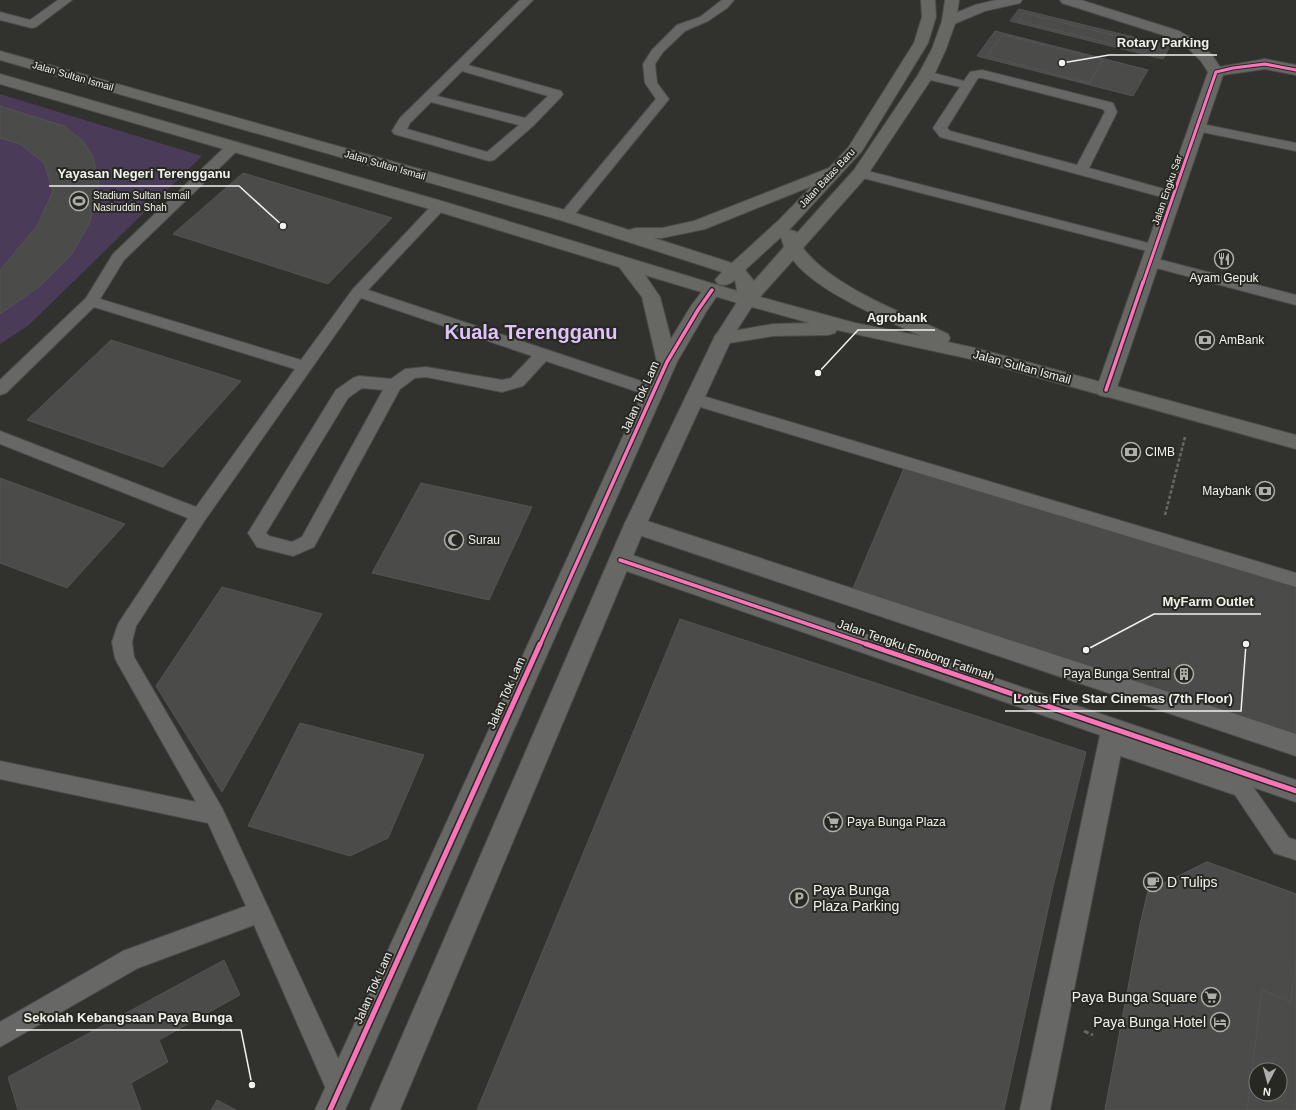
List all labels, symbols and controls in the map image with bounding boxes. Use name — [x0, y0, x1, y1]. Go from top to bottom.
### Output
callout: Rotary Parking — [1109, 30, 1217, 55]
text: Rotary Parking — [1117, 35, 1209, 50]
street label: Jalan Sultan Ismail — [31, 59, 115, 93]
street label: Jalan Batas Baru — [797, 146, 857, 210]
street label: Jalan Sultan Ismail — [343, 148, 427, 182]
street label: Jalan Engku Sar — [1150, 153, 1184, 226]
callout: Yayasan Negeri Terengganu — [49, 161, 239, 186]
text: Yayasan Negeri Terengganu — [57, 166, 231, 181]
sports icon: Stadium Sultan Ismail Nasiruddin Shah — [68, 190, 90, 212]
place label: Stadium Sultan Ismail Nasiruddin Shah — [93, 190, 190, 213]
restaurant icon: Ayam Gepuk — [1213, 248, 1235, 270]
place label: Ayam Gepuk — [1189, 271, 1260, 285]
callout: Agrobank — [858, 305, 935, 330]
text: Agrobank — [867, 310, 928, 325]
district label: Kuala Terengganu — [445, 321, 618, 343]
bank icon: AmBank — [1194, 329, 1216, 351]
place label: AmBank — [1219, 333, 1265, 347]
street label: Jalan Sultan Ismail — [972, 347, 1072, 387]
street label: Jalan Tok Lam — [618, 359, 662, 435]
bank icon: CIMB — [1120, 441, 1142, 463]
place label: CIMB — [1145, 445, 1175, 459]
bank icon: Maybank — [1254, 480, 1276, 502]
place label: Maybank — [1202, 484, 1252, 498]
mosque icon: Surau — [443, 529, 465, 551]
place label: Surau — [468, 533, 500, 547]
callout: MyFarm Outlet — [1154, 589, 1261, 614]
text: MyFarm Outlet — [1162, 594, 1254, 609]
street label: Jalan Tengku Embong Fatimah — [836, 616, 996, 684]
street label: Jalan Tok Lam — [484, 655, 528, 731]
building icon: Paya Bunga Sentral — [1173, 663, 1195, 685]
place label: Paya Bunga Sentral — [1063, 667, 1170, 681]
callout: Lotus Five Star Cinemas (7th Floor) — [1005, 686, 1241, 711]
text: Lotus Five Star Cinemas (7th Floor) — [1013, 691, 1233, 706]
supermarket icon: Paya Bunga Plaza — [822, 811, 844, 833]
place label: Paya Bunga Plaza — [847, 815, 946, 829]
cafe icon: D Tulips — [1142, 871, 1164, 893]
place label: D Tulips — [1167, 874, 1218, 890]
place label: Paya Bunga Plaza Parking — [813, 882, 899, 914]
parking icon: Paya Bunga Plaza Parking — [788, 887, 810, 909]
street label: Jalan Tok Lam — [351, 950, 395, 1026]
supermarket icon: Paya Bunga Square — [1200, 986, 1222, 1008]
place label: Paya Bunga Square — [1072, 989, 1197, 1005]
callout: Sekolah Kebangsaan Paya Bunga — [16, 1005, 241, 1030]
text: Sekolah Kebangsaan Paya Bunga — [24, 1010, 233, 1025]
hotel icon: Paya Bunga Hotel — [1209, 1011, 1231, 1033]
place label: Paya Bunga Hotel — [1093, 1014, 1206, 1030]
north arrow — [1248, 1062, 1288, 1102]
text: N — [1262, 1086, 1272, 1098]

